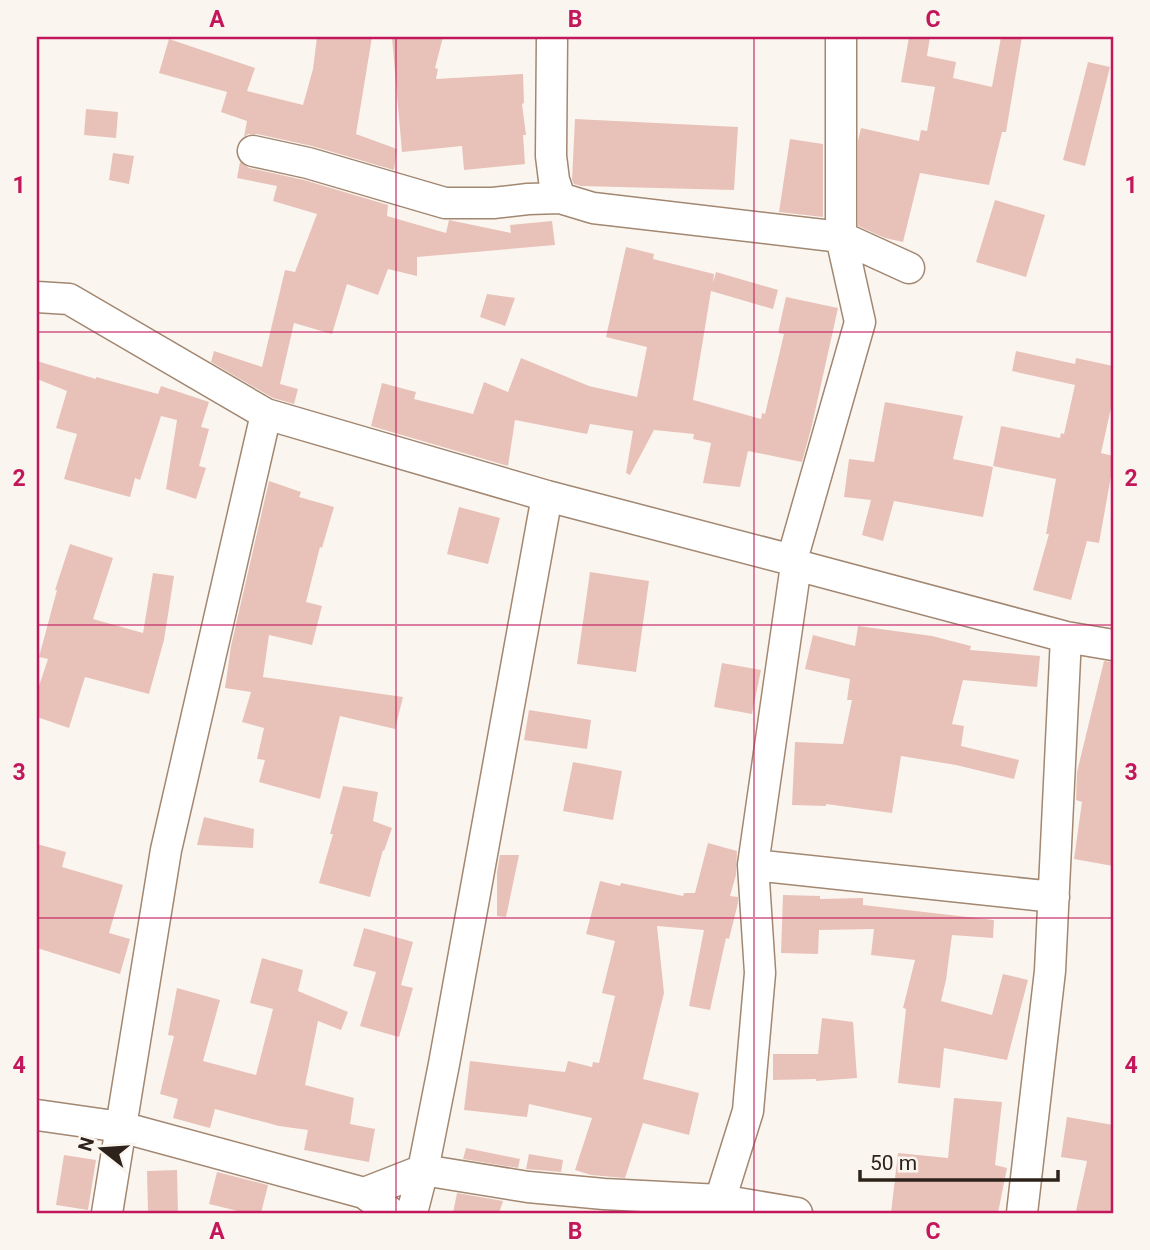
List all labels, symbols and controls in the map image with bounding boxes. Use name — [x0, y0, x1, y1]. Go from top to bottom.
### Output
text: A — [209, 6, 225, 33]
text: B — [568, 6, 582, 33]
text: C — [925, 6, 941, 33]
text: 1 — [12, 172, 26, 199]
text: 1 — [1124, 172, 1138, 199]
text: 2 — [12, 465, 26, 492]
text: 2 — [1124, 465, 1138, 492]
text: 3 — [12, 759, 26, 786]
text: 3 — [1124, 759, 1138, 786]
text: 4 — [12, 1052, 26, 1079]
text: 4 — [1124, 1052, 1138, 1079]
north arrow — [66, 1114, 136, 1184]
text: N — [73, 1134, 99, 1154]
scale bar — [860, 1138, 1057, 1182]
text: 50 m — [870, 1151, 917, 1175]
text: A — [209, 1218, 225, 1245]
text: B — [568, 1218, 582, 1245]
text: C — [925, 1218, 941, 1245]

